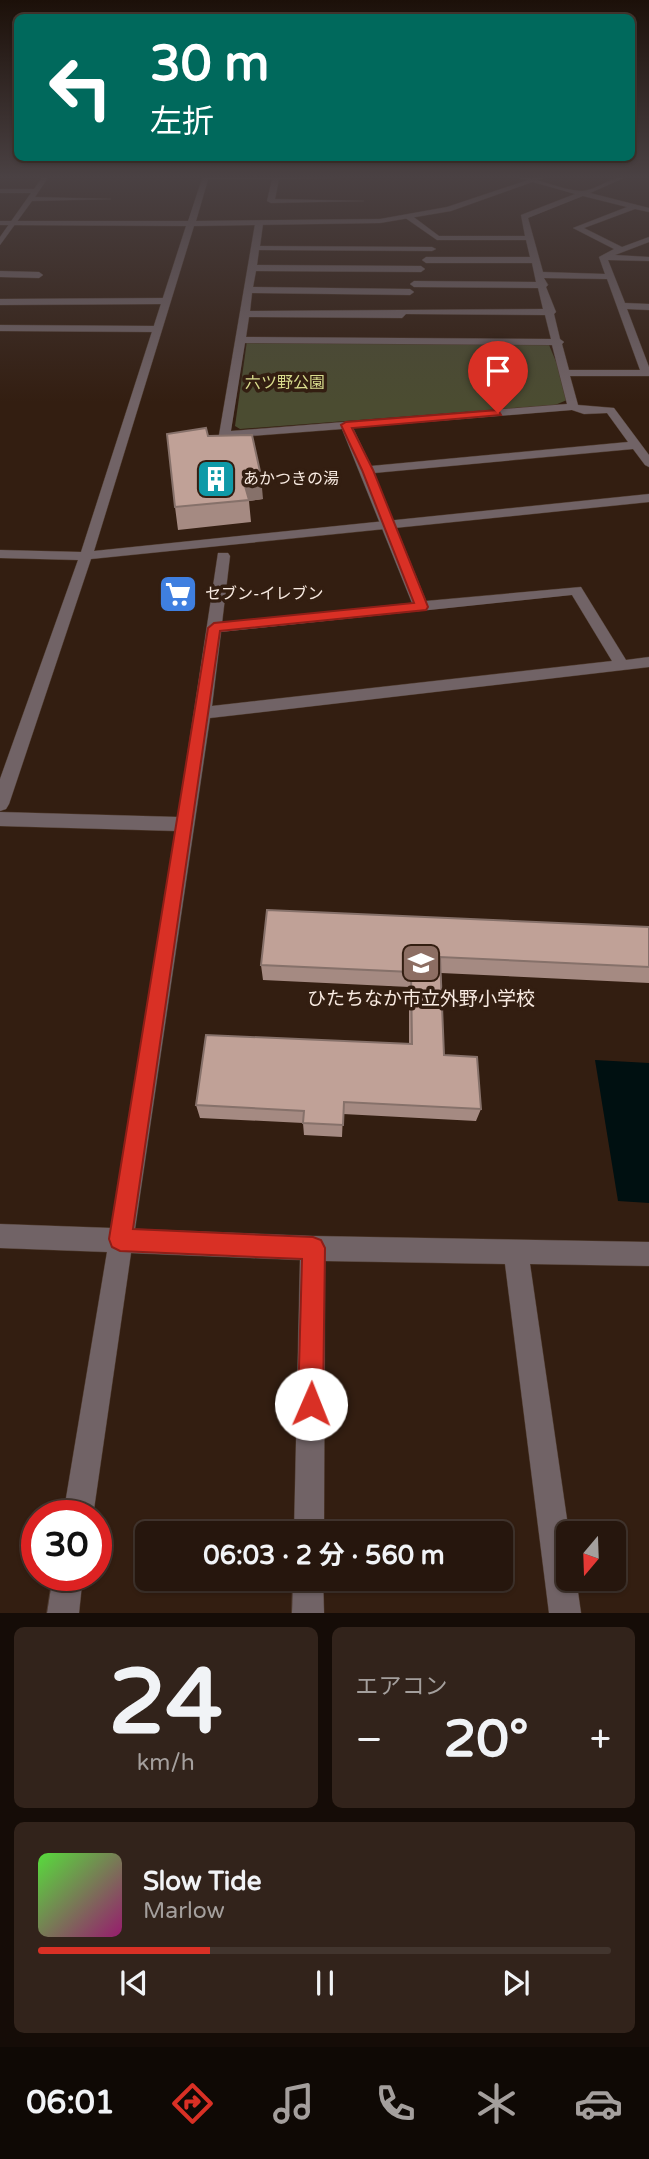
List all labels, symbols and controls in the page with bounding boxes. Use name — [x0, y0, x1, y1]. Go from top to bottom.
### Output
text: 30 m — [150, 35, 269, 94]
icon: left — [35, 42, 126, 133]
text: 左折 — [150, 103, 214, 141]
pin — [468, 341, 528, 413]
icon: arrive — [479, 352, 517, 390]
park label: 六ツ野公園 — [245, 373, 325, 393]
building icon: あかつきの湯 — [195, 458, 237, 500]
place label: あかつきの湯 — [243, 469, 339, 489]
supermarket icon: セブン-イレブン — [157, 573, 199, 615]
place label: セブン-イレブン — [205, 584, 324, 604]
school or university icon: ひたちなか市立外野小学校 — [400, 942, 442, 984]
place label: ひたちなか市立外野小学校 — [307, 988, 535, 1010]
position arrow — [274, 1367, 348, 1441]
speed limit sign: 30 — [21, 1500, 112, 1591]
north arrow — [556, 1521, 626, 1591]
map controls — [556, 1521, 626, 1591]
text: 06:03 · 2 分 · 560 m — [203, 1540, 445, 1571]
text: 24 — [109, 1648, 223, 1758]
text: エアコン — [356, 1673, 448, 1701]
text: 20° — [444, 1708, 529, 1771]
text: − — [356, 1717, 383, 1763]
text: + — [590, 1717, 611, 1763]
text: km/h — [137, 1749, 195, 1777]
text: Slow Tide — [143, 1866, 261, 1897]
text: Marlow — [143, 1897, 225, 1925]
icon: previous — [115, 1964, 153, 2002]
icon: pause — [306, 1964, 344, 2002]
icon: next — [497, 1964, 535, 2002]
icon: directions — [168, 2079, 217, 2128]
icon: music — [269, 2079, 318, 2128]
icon: phone — [371, 2079, 420, 2128]
icon: climate — [472, 2079, 521, 2128]
icon: car — [574, 2079, 623, 2128]
text: 06:01 — [26, 2084, 115, 2122]

